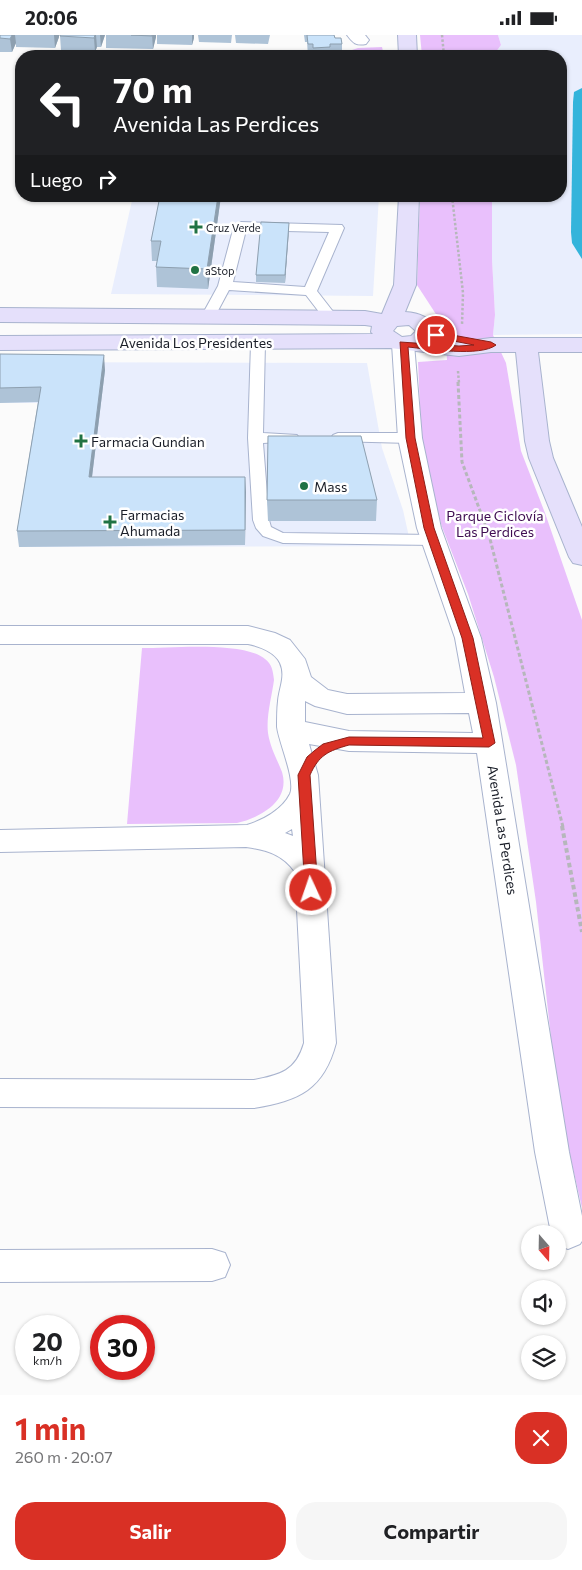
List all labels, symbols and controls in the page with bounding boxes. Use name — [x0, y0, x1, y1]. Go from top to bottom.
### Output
text: 20:06 — [25, 6, 78, 29]
text: 70 m — [113, 67, 193, 110]
icon: left — [30, 70, 95, 135]
text: Avenida Las Perdices — [113, 110, 319, 137]
icon: right — [93, 165, 121, 193]
text: Luego — [30, 168, 83, 191]
marker: Cruz Verde — [190, 221, 202, 233]
place label: Cruz Verde — [206, 221, 261, 234]
marker: aStop — [189, 264, 201, 276]
place label: aStop — [205, 264, 235, 277]
pin — [415, 314, 457, 356]
icon: arrive — [422, 321, 450, 349]
street label: Avenida Los Presidentes — [120, 334, 272, 351]
place label: Farmacia Gundian — [91, 433, 205, 450]
marker: Farmacia Gundian — [75, 435, 87, 447]
place label: Mass — [314, 478, 347, 495]
marker: Mass — [298, 480, 310, 492]
place label: Farmacias Ahumada — [120, 506, 184, 539]
park label: Parque Ciclovía Las Perdices — [446, 507, 544, 540]
marker: Farmacias Ahumada — [104, 516, 116, 528]
street label: Avenida Las Perdices — [484, 764, 522, 896]
position arrow — [284, 863, 336, 915]
north arrow — [521, 1225, 566, 1270]
map controls — [521, 1225, 566, 1380]
button: sound — [521, 1280, 566, 1325]
speed limit sign: 30 — [90, 1315, 155, 1380]
text: 20 — [32, 1326, 63, 1356]
button: layers — [521, 1335, 566, 1380]
text: km/h — [33, 1353, 62, 1367]
text: 1 min — [15, 1409, 86, 1446]
button: close — [515, 1412, 567, 1464]
text: 260 m · 20:07 — [15, 1447, 113, 1466]
button: Salir — [15, 1502, 286, 1560]
button: Compartir — [296, 1502, 567, 1560]

